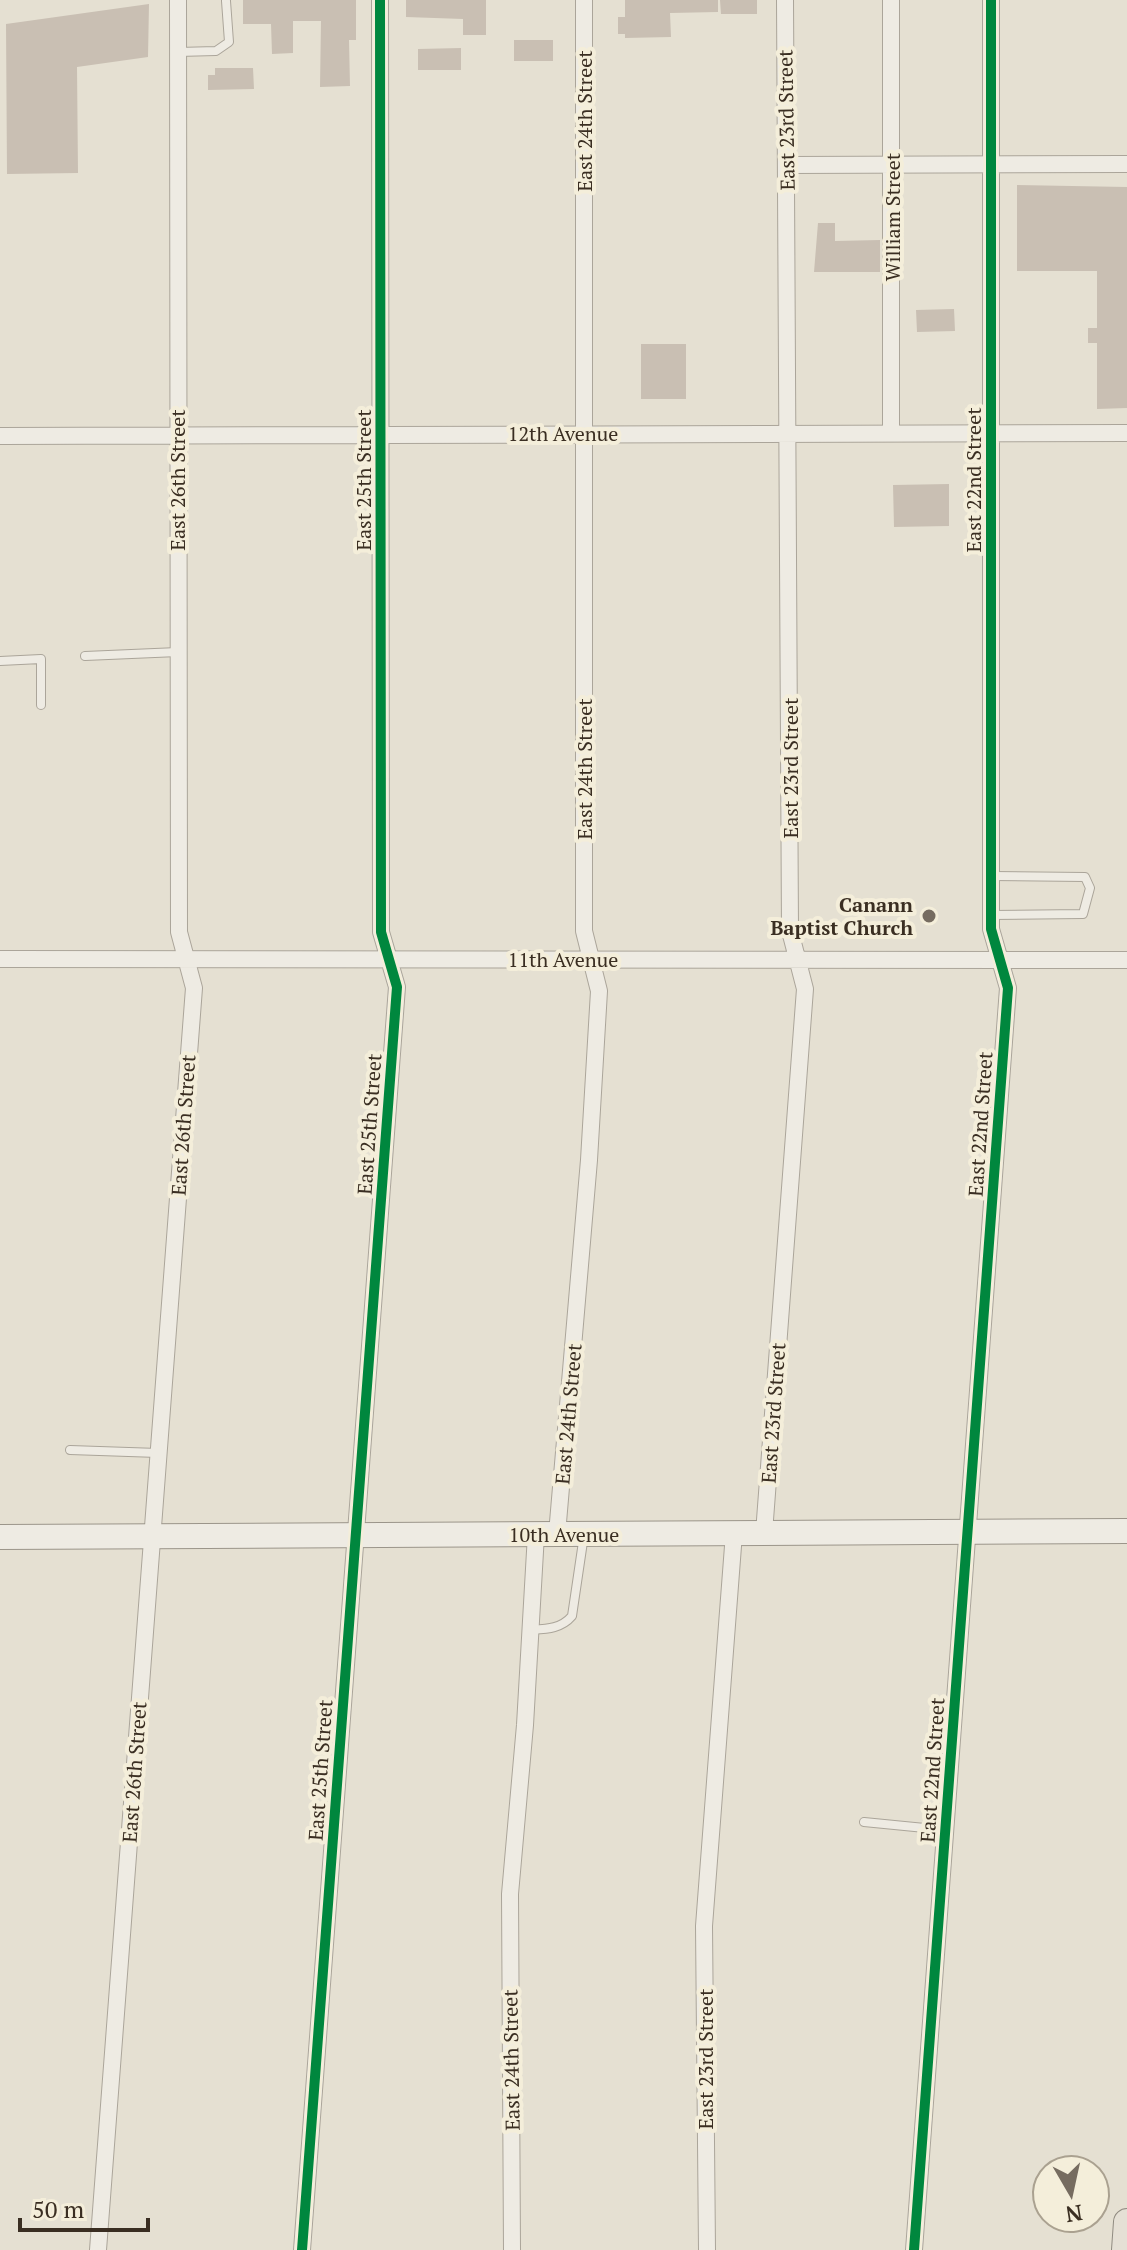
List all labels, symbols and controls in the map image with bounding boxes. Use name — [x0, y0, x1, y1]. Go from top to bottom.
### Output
street label: East 23rd Street — [771, 49, 801, 191]
street label: East 24th Street — [571, 50, 598, 192]
street label: William Street — [879, 152, 906, 281]
street label: East 22nd Street — [960, 407, 987, 553]
street label: East 26th Street — [164, 409, 191, 551]
street label: East 25th Street — [350, 409, 377, 551]
street label: 12th Avenue — [508, 420, 618, 447]
street label: East 23rd Street — [777, 697, 804, 839]
street label: East 24th Street — [571, 698, 598, 840]
place label: Canann Baptist Church — [770, 891, 913, 941]
marker: Canann Baptist Church — [920, 907, 938, 925]
street label: 11th Avenue — [508, 946, 618, 973]
street label: East 22nd Street — [961, 1050, 999, 1197]
street label: East 25th Street — [351, 1052, 387, 1195]
street label: East 26th Street — [165, 1053, 201, 1196]
street label: East 23rd Street — [755, 1341, 791, 1484]
street label: East 24th Street — [548, 1342, 588, 1486]
street label: 10th Avenue — [509, 1521, 619, 1548]
street label: East 22nd Street — [913, 1696, 951, 1843]
street label: East 25th Street — [302, 1698, 338, 1841]
street label: East 26th Street — [116, 1700, 152, 1843]
street label: East 23rd Street — [692, 1988, 719, 2130]
street label: East 24th Street — [496, 1989, 526, 2131]
north arrow — [1031, 2154, 1111, 2234]
scale bar — [20, 2182, 148, 2232]
text: 50 m — [32, 2193, 84, 2225]
text: N — [1063, 2199, 1085, 2230]

